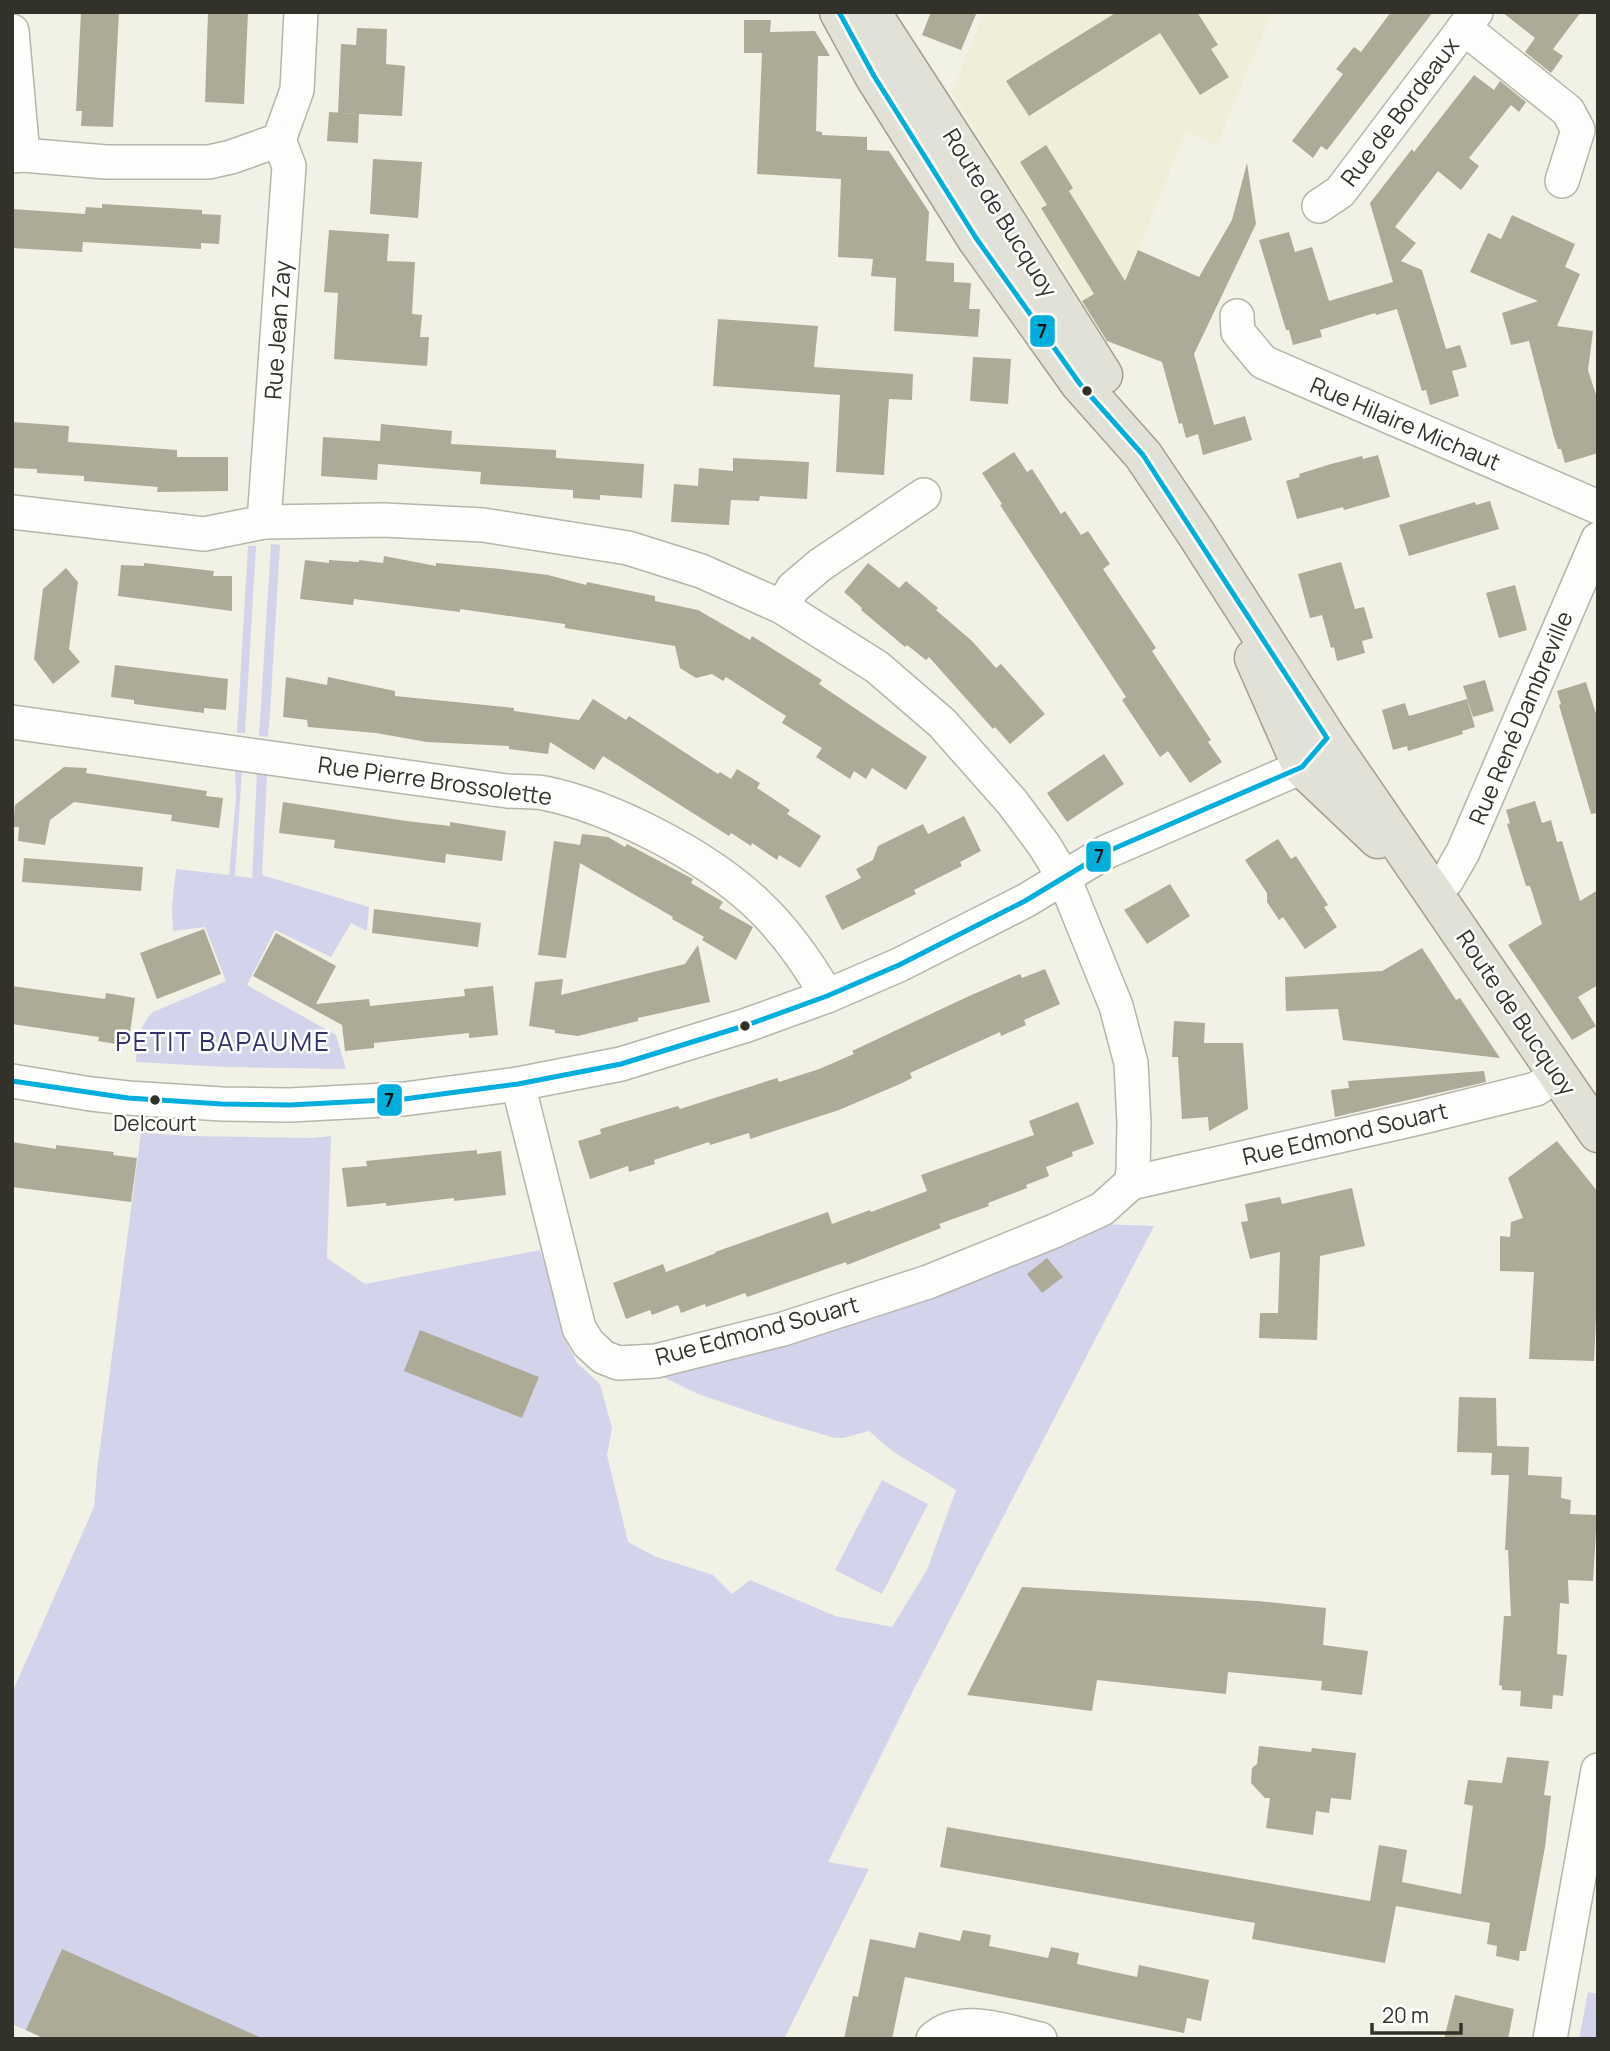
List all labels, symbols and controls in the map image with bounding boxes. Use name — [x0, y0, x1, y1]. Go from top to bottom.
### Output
street label: Rue de Bordeaux — [1333, 30, 1466, 193]
street label: Route de Bucquoy — [936, 122, 1066, 303]
street label: Rue Jean Zay — [256, 259, 298, 401]
line badge: 7 — [1029, 314, 1056, 348]
text: 7 — [1037, 318, 1047, 344]
street label: Rue Hilaire Michaut — [1305, 369, 1505, 478]
unlabelled marker — [1080, 384, 1094, 398]
street label: Rue René Dambreville — [1461, 606, 1580, 829]
street label: Rue Pierre Brossolette — [316, 748, 554, 812]
line badge: 7 — [1085, 840, 1112, 873]
text: 7 — [1094, 843, 1104, 869]
street label: Route de Bucquoy — [1450, 923, 1584, 1102]
unlabelled marker — [738, 1019, 752, 1033]
district label: PETIT BAPAUME — [115, 1023, 331, 1059]
line badge: 7 — [376, 1083, 403, 1117]
text: 7 — [384, 1087, 394, 1113]
marker: Delcourt — [148, 1093, 162, 1107]
street label: Rue Edmond Souart — [1239, 1094, 1450, 1172]
place label: Delcourt — [113, 1109, 197, 1137]
street label: Rue Edmond Souart — [651, 1287, 862, 1373]
scale bar — [1372, 1992, 1461, 2036]
text: 20 m — [1382, 2001, 1429, 2029]

